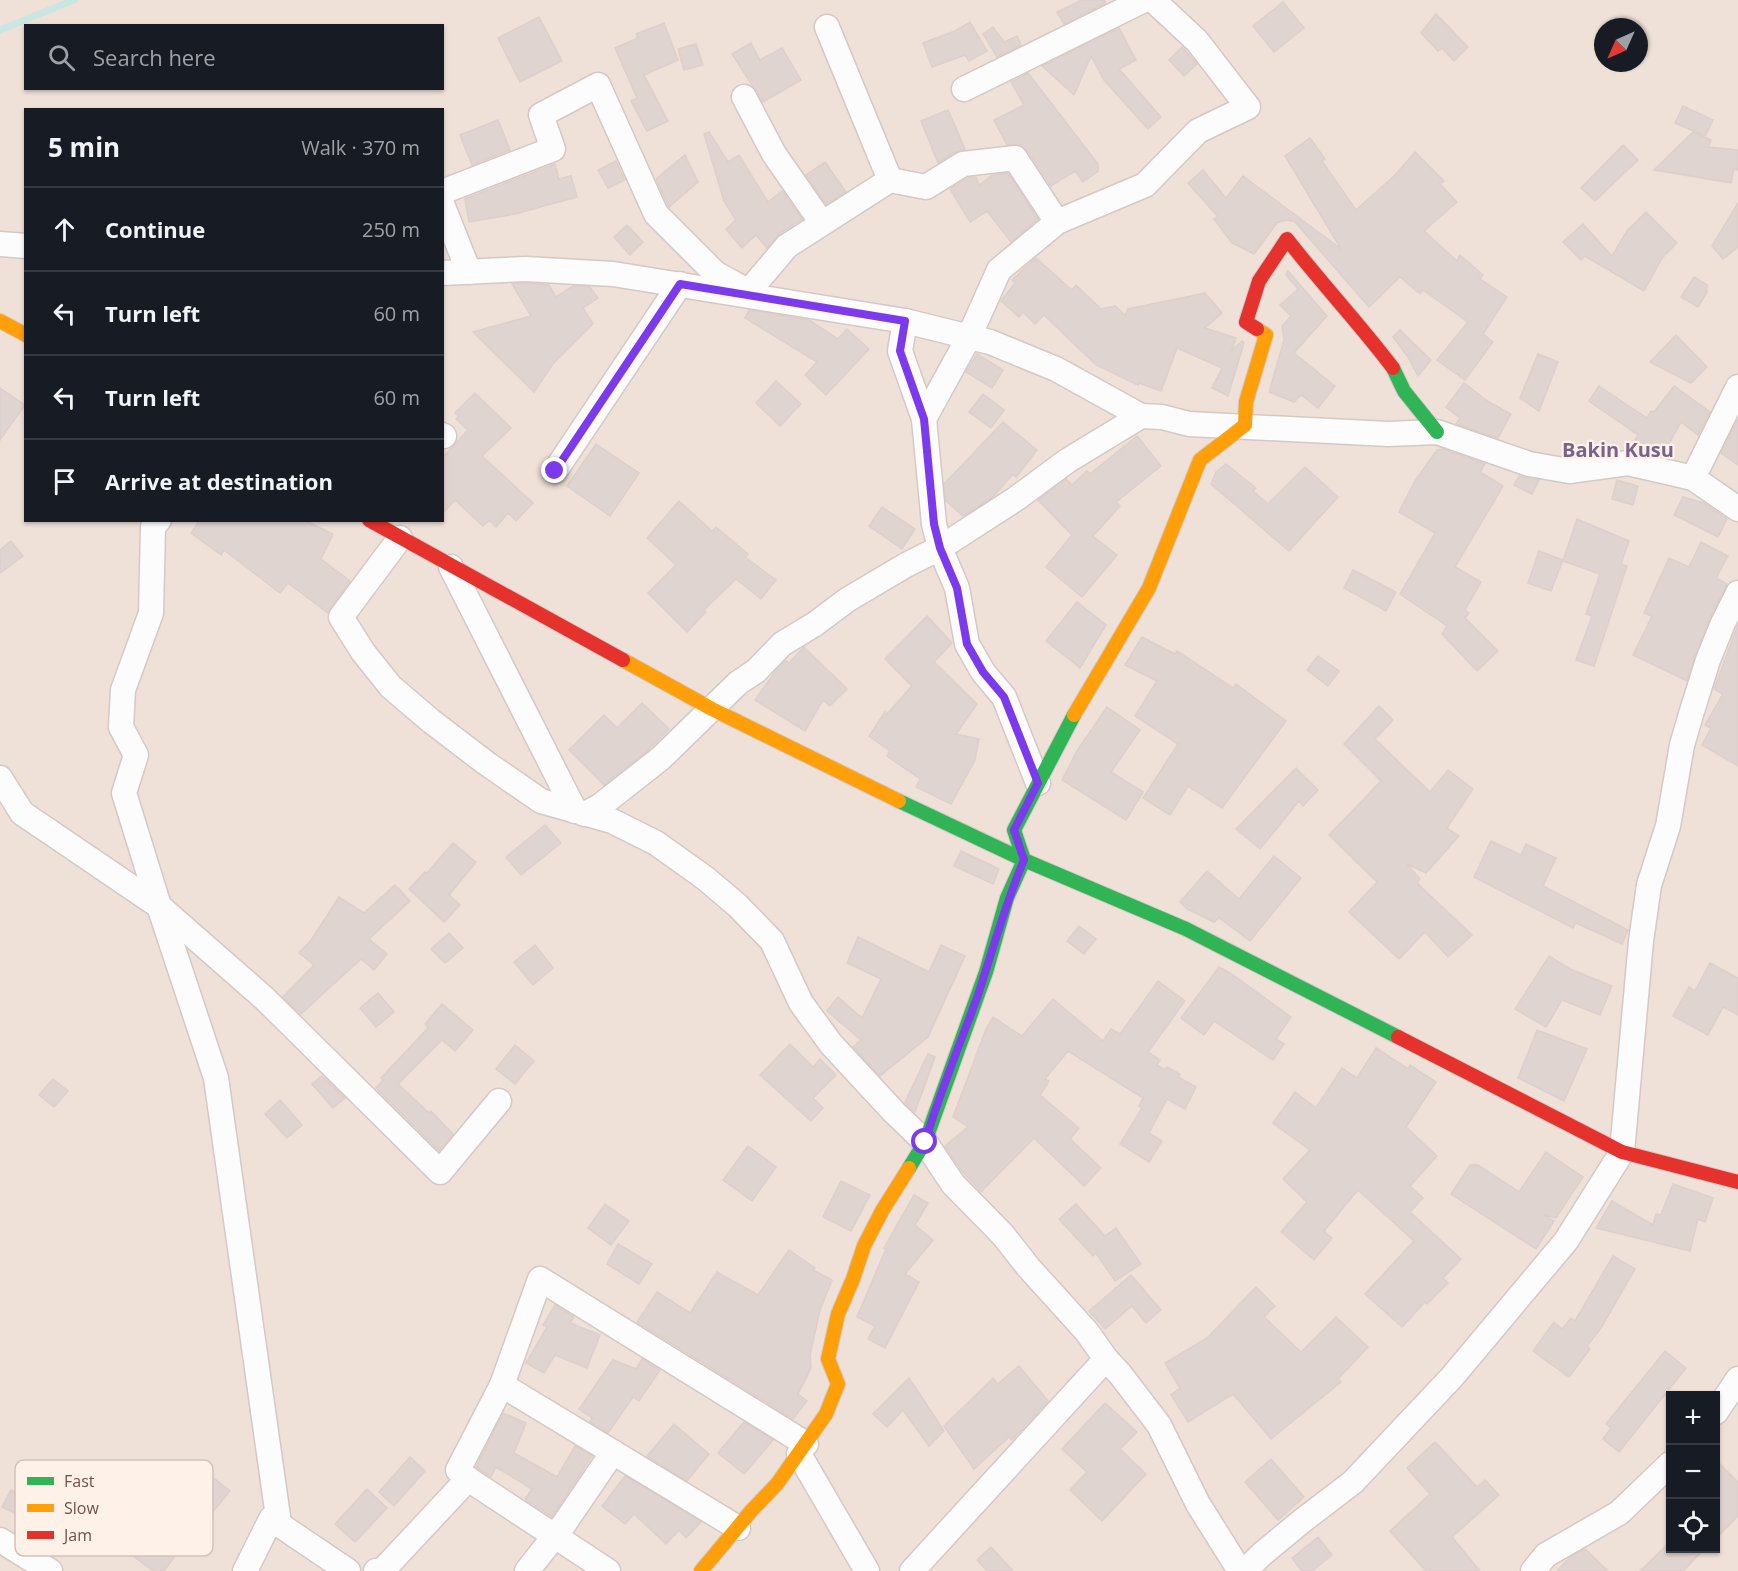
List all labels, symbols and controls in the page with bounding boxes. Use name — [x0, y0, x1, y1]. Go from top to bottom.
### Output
north arrow — [1594, 18, 1648, 72]
search box — [24, 24, 444, 90]
icon: search — [45, 41, 78, 74]
text: Search here — [93, 42, 216, 72]
text: 5 min — [48, 129, 120, 165]
text: Walk · 370 m — [301, 134, 420, 161]
icon: ahead — [48, 213, 81, 246]
text: Continue — [105, 214, 205, 244]
text: 250 m — [362, 216, 420, 243]
icon: left — [48, 297, 81, 330]
text: Turn left — [105, 298, 200, 328]
text: 60 m — [373, 300, 420, 327]
icon: left — [48, 381, 81, 414]
text: Turn left — [105, 382, 200, 412]
text: 60 m — [373, 384, 420, 411]
district label: Bakin Kusu — [1562, 436, 1674, 463]
route end — [541, 457, 567, 483]
icon: arrive — [48, 465, 81, 498]
text: Arrive at destination — [105, 466, 333, 496]
route start — [911, 1128, 937, 1154]
map controls — [1666, 1391, 1720, 1553]
button: + — [1666, 1391, 1720, 1445]
button: − — [1666, 1445, 1720, 1499]
legend — [15, 1460, 213, 1556]
text: Fast — [64, 1470, 95, 1492]
text: Slow — [64, 1497, 99, 1519]
button: locate — [1666, 1499, 1720, 1553]
text: Jam — [62, 1524, 92, 1546]

